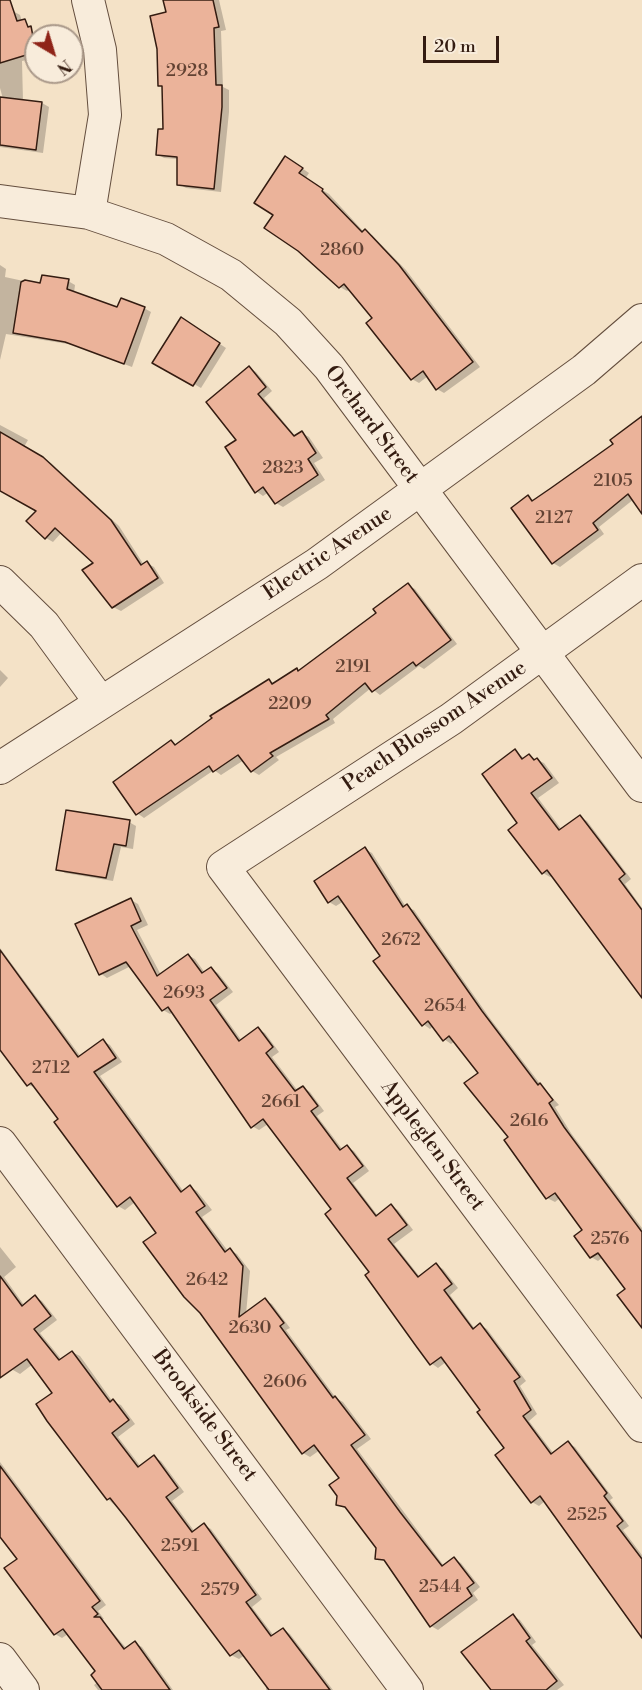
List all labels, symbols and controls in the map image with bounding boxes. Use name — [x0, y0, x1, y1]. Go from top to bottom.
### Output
north arrow — [24, 24, 84, 84]
scale bar — [426, 24, 502, 62]
text: 20 m — [434, 35, 476, 58]
text: N — [53, 55, 75, 78]
house number: 2928 — [166, 61, 208, 83]
house number: 2860 — [320, 240, 364, 262]
street label: Orchard Street — [319, 361, 423, 489]
house number: 2823 — [262, 458, 304, 480]
house number: 2105 — [593, 471, 633, 493]
street label: Electric Avenue — [259, 502, 397, 606]
house number: 2127 — [535, 508, 573, 530]
street label: Peach Blossom Avenue — [338, 656, 532, 798]
house number: 2191 — [335, 657, 371, 679]
house number: 2209 — [268, 694, 312, 716]
house number: 2672 — [381, 930, 421, 952]
house number: 2693 — [163, 983, 205, 1005]
house number: 2654 — [424, 996, 466, 1018]
house number: 2712 — [32, 1058, 70, 1080]
street label: Appleglen Street — [375, 1076, 489, 1216]
house number: 2661 — [261, 1092, 301, 1114]
house number: 2616 — [510, 1111, 548, 1133]
house number: 2576 — [591, 1229, 629, 1251]
house number: 2642 — [186, 1270, 228, 1292]
house number: 2630 — [228, 1318, 272, 1340]
street label: Brookside Street — [146, 1345, 262, 1487]
house number: 2606 — [263, 1372, 307, 1394]
house number: 2525 — [567, 1505, 607, 1527]
house number: 2591 — [161, 1536, 199, 1558]
house number: 2544 — [419, 1577, 461, 1599]
house number: 2579 — [200, 1580, 240, 1602]

